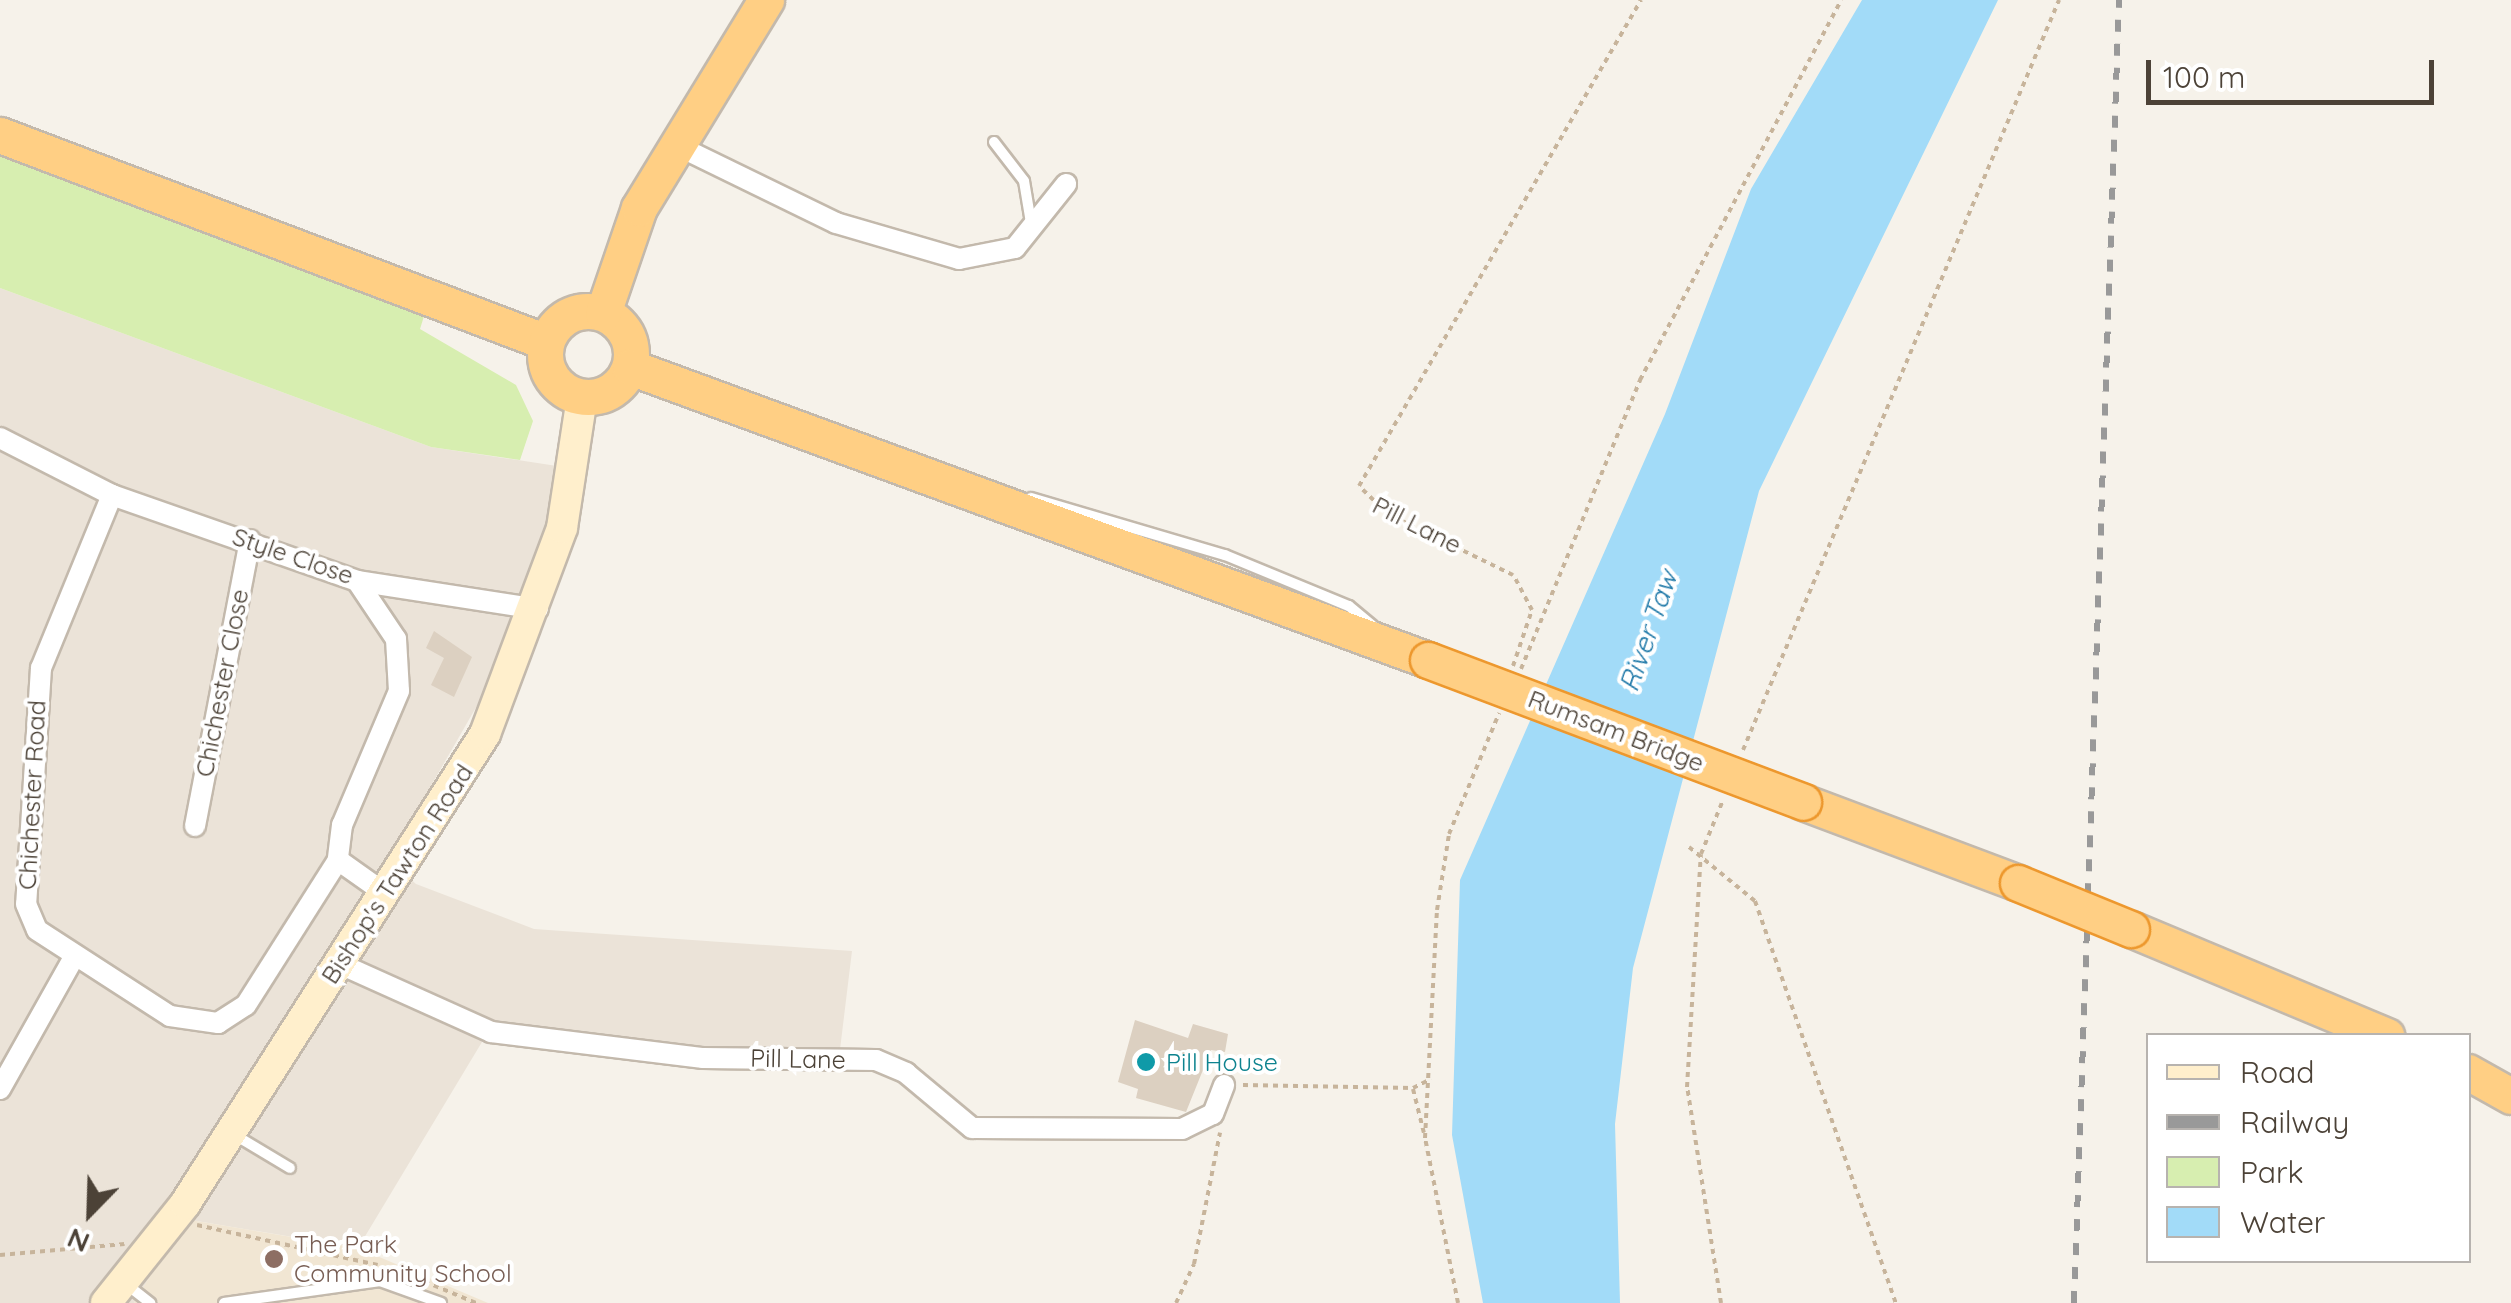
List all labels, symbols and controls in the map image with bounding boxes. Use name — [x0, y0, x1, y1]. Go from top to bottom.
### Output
scale bar — [2151, 40, 2438, 102]
text: 100 m — [2163, 58, 2245, 96]
street label: Pill Lane — [1368, 490, 1466, 560]
street label: Style Close — [229, 521, 357, 591]
water label: River Taw — [1612, 566, 1684, 696]
street label: Chichester Close — [189, 587, 255, 779]
street label: Rumsam Bridge — [1524, 684, 1708, 778]
street label: Chichester Road — [12, 699, 52, 891]
street label: Bishop's Tawton Road — [315, 759, 479, 989]
legend — [2146, 1033, 2471, 1263]
street label: Pill Lane — [750, 1043, 846, 1075]
place label: Pill House — [1166, 1047, 1278, 1077]
marker: Pill House — [1135, 1051, 1157, 1073]
text: Road — [2240, 1053, 2314, 1091]
text: Railway — [2240, 1103, 2349, 1141]
text: Park — [2240, 1153, 2304, 1191]
north arrow — [40, 1163, 140, 1263]
text: Water — [2240, 1203, 2325, 1241]
text: N — [62, 1221, 94, 1261]
place label: The Park Community School — [294, 1230, 512, 1289]
marker: The Park Community School — [263, 1248, 285, 1270]

